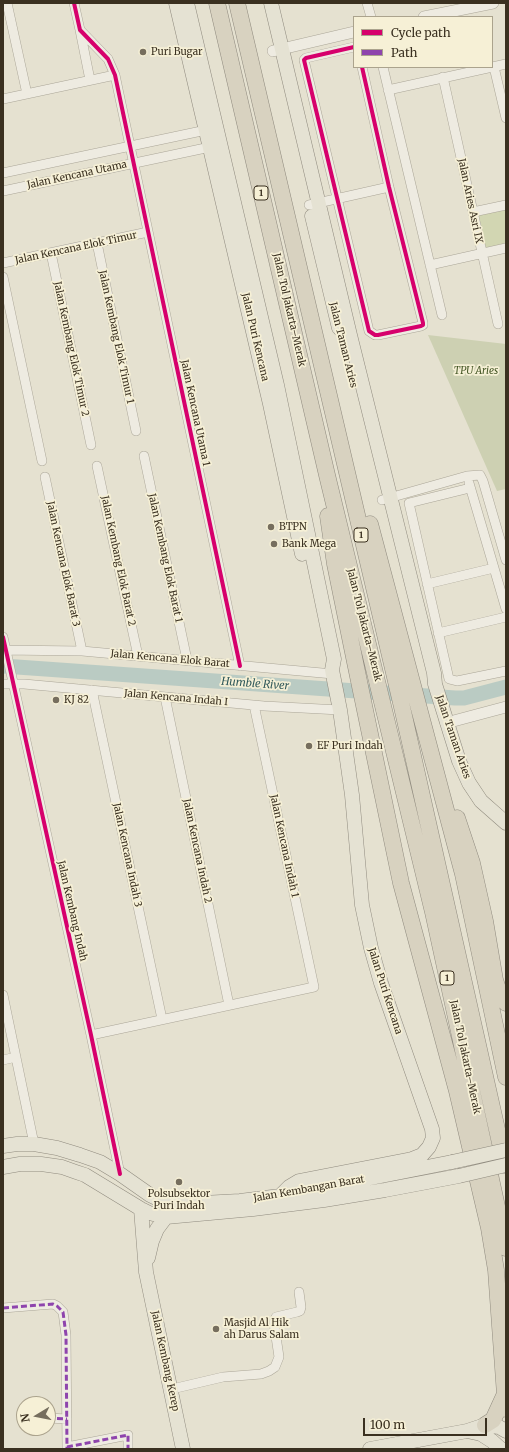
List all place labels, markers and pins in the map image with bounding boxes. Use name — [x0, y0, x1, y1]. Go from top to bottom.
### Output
place label: Puri Bugar — [151, 46, 203, 58]
marker: Puri Bugar — [138, 47, 148, 57]
place label: BTPN — [279, 521, 307, 533]
marker: BTPN — [266, 522, 276, 532]
place label: Bank Mega — [282, 538, 336, 550]
marker: Bank Mega — [269, 539, 279, 549]
place label: KJ 82 — [64, 694, 89, 706]
marker: KJ 82 — [51, 695, 61, 705]
place label: EF Puri Indah — [317, 740, 383, 752]
marker: EF Puri Indah — [304, 741, 314, 751]
marker: Polsubsektor Puri Indah — [174, 1177, 184, 1187]
place label: Polsubsektor Puri Indah — [148, 1188, 210, 1212]
place label: Masjid Al Hik ah Darus Salam — [224, 1317, 299, 1340]
marker: Masjid Al Hik ah Darus Salam — [211, 1324, 221, 1334]

